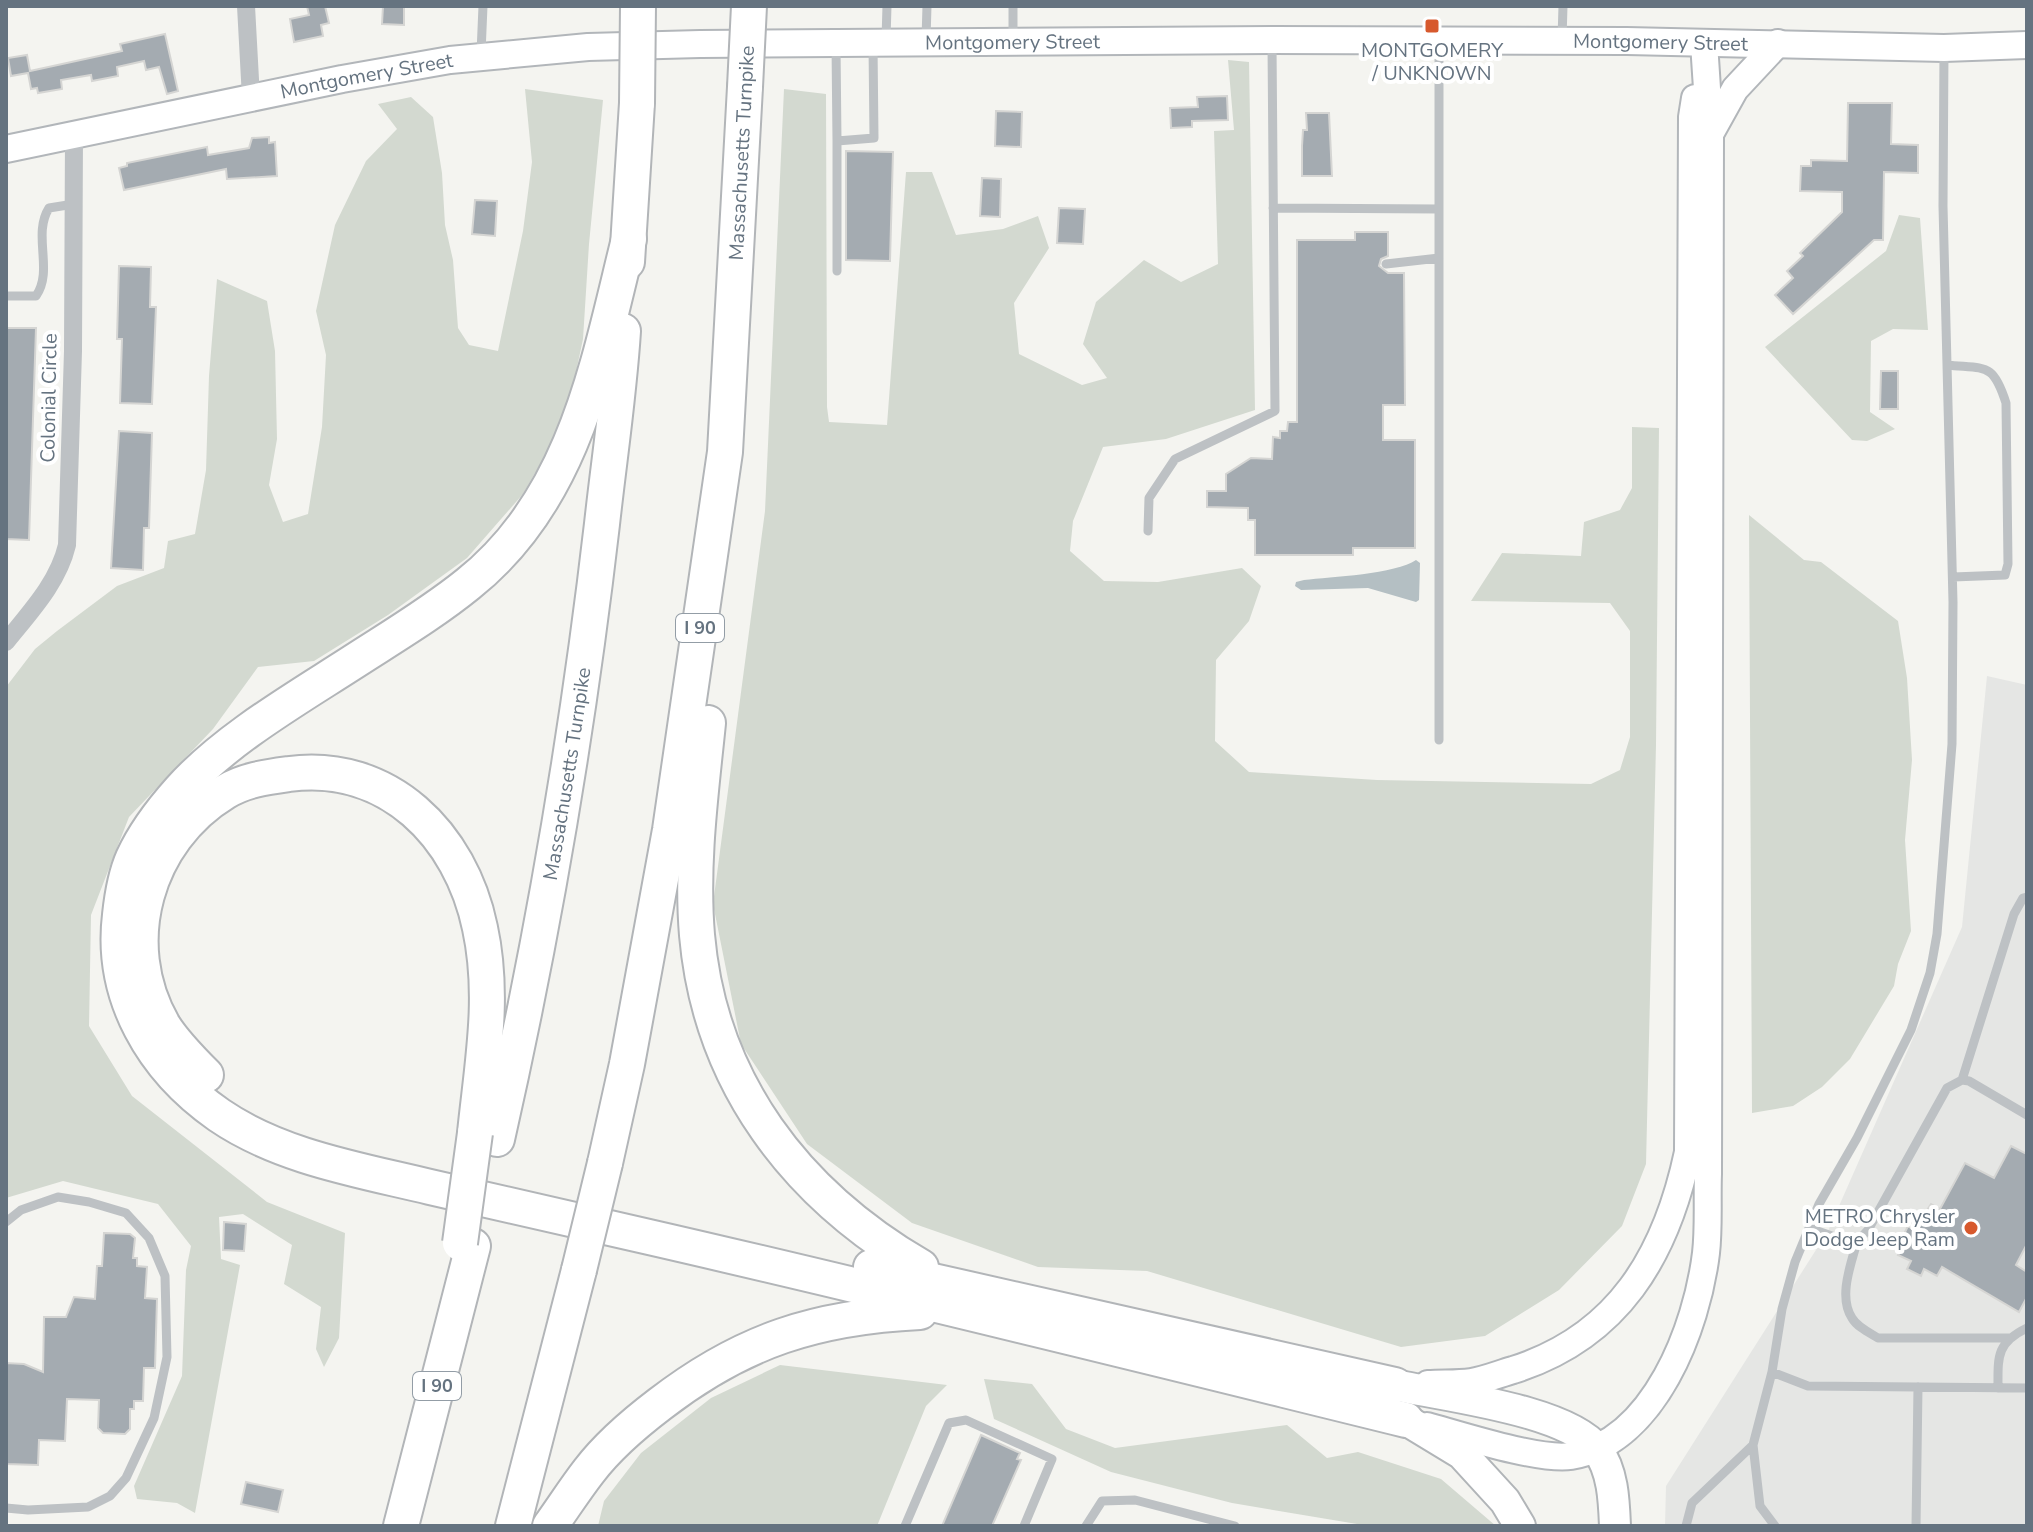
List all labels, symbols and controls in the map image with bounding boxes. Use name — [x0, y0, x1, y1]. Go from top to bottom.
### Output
marker: MONTGOMERY / UNKNOWN — [1423, 17, 1441, 35]
street label: Montgomery Street — [1573, 27, 1749, 57]
street label: Montgomery Street — [925, 28, 1101, 56]
place label: MONTGOMERY / UNKNOWN — [1361, 37, 1504, 87]
street label: Massachusetts Turnpike — [723, 45, 761, 261]
street label: Montgomery Street — [278, 46, 456, 105]
street label: Colonial Circle — [34, 333, 64, 463]
road number: I 90 — [676, 614, 724, 642]
street label: Massachusetts Turnpike — [536, 665, 597, 882]
place label: METRO Chrysler Dodge Jeep Ram — [1804, 1203, 1955, 1253]
marker: METRO Chrysler Dodge Jeep Ram — [1962, 1219, 1980, 1237]
road number: I 90 — [413, 1372, 461, 1400]

